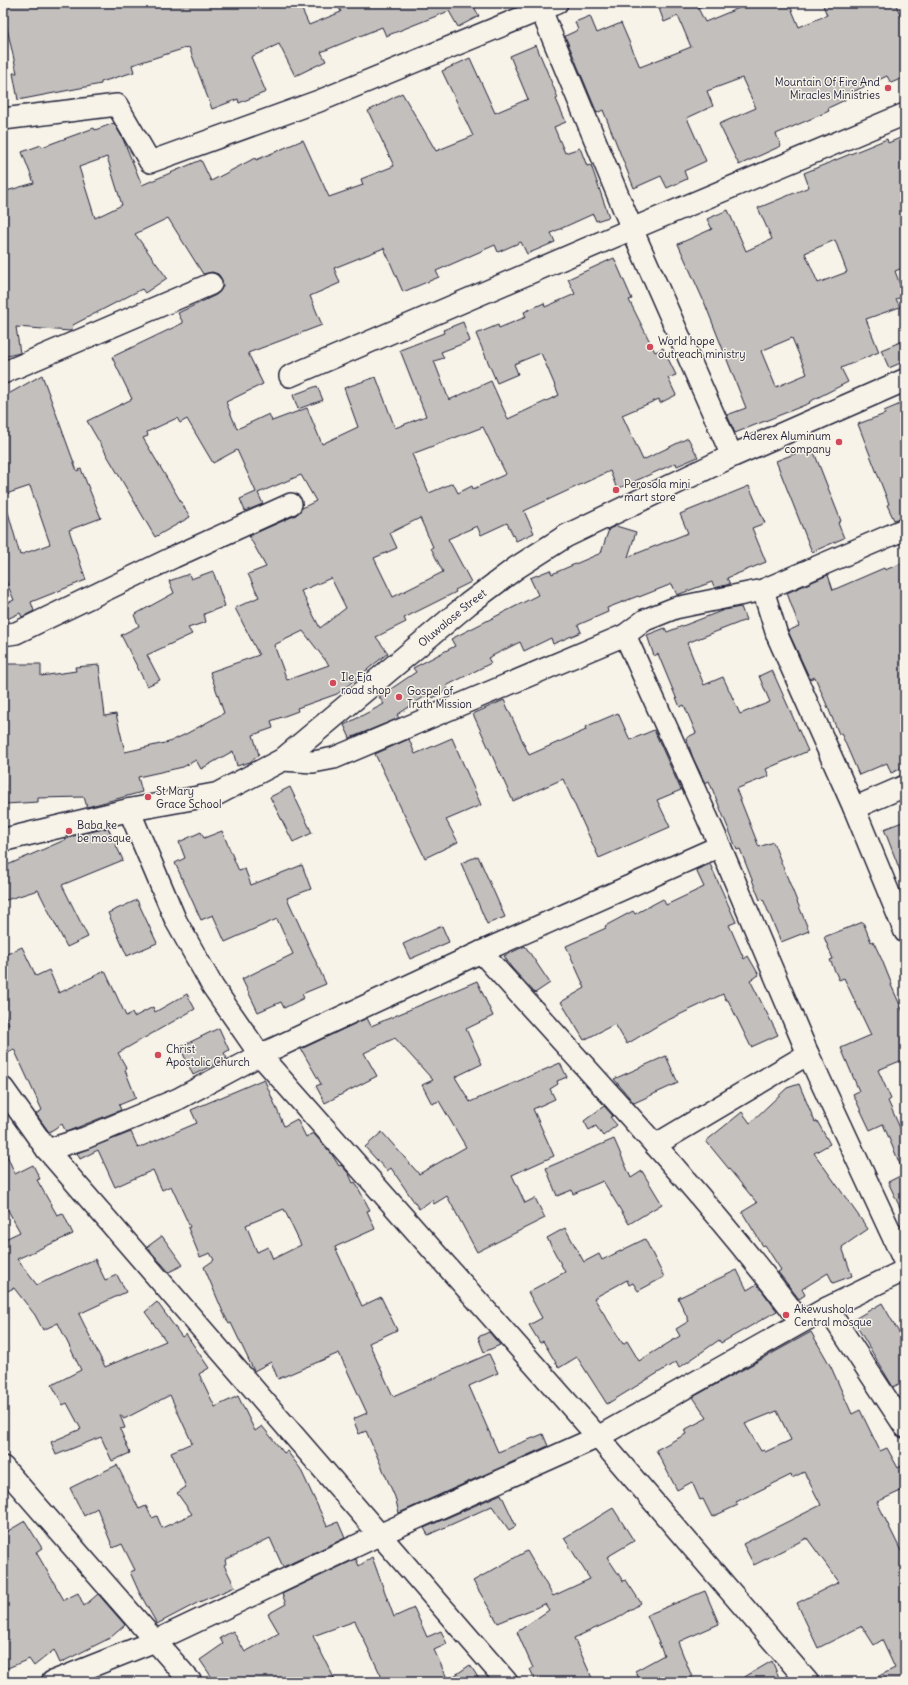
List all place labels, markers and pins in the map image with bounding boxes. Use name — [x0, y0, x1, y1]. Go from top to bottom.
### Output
place label: Mountain Of Fire And Miracles Ministries — [775, 75, 881, 102]
marker: Mountain Of Fire And Miracles Ministries — [883, 83, 893, 93]
place label: World hope outreach ministry — [658, 334, 746, 361]
marker: World hope outreach ministry — [645, 342, 655, 352]
place label: Aderex Aluminum company — [743, 429, 831, 456]
marker: Aderex Aluminum company — [834, 437, 844, 447]
place label: Perosola mini mart store — [624, 477, 690, 504]
marker: Perosola mini mart store — [611, 485, 621, 495]
place label: Ile Eja road shop — [341, 670, 391, 697]
marker: Ile Eja road shop — [328, 678, 338, 688]
place label: Gospel of Truth Mission — [407, 684, 472, 711]
marker: Gospel of Truth Mission — [394, 692, 404, 702]
place label: St Mary Grace School — [156, 784, 221, 811]
marker: St Mary Grace School — [143, 792, 153, 802]
place label: Baba ke be mosque — [77, 818, 131, 845]
marker: Baba ke be mosque — [64, 826, 74, 836]
place label: Christ Apostolic Church — [166, 1042, 250, 1069]
marker: Christ Apostolic Church — [153, 1050, 163, 1060]
place label: Akewushola Central mosque — [794, 1302, 872, 1329]
marker: Akewushola Central mosque — [781, 1310, 791, 1320]

